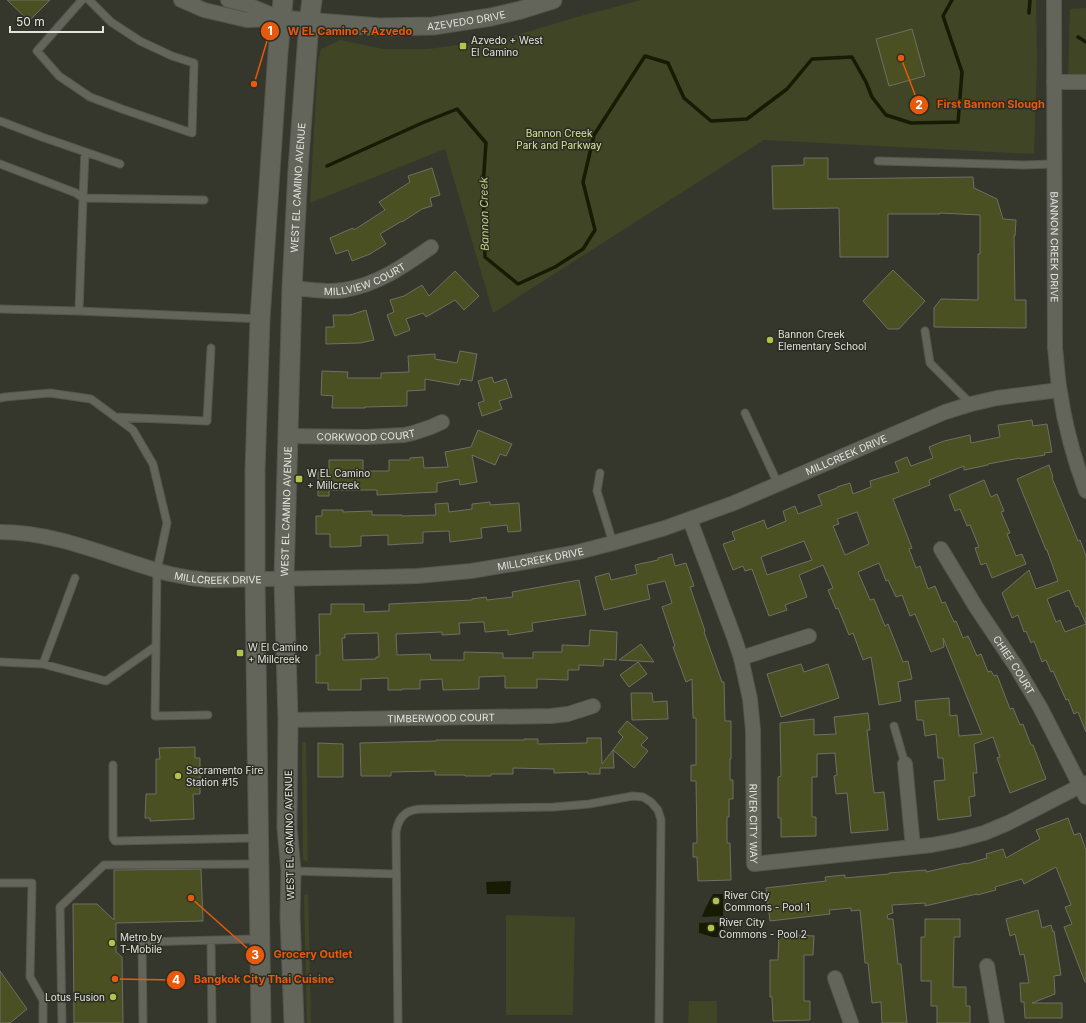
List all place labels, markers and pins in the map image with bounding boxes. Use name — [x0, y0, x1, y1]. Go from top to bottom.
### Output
callout: W EL Camino + Azvedo — [260, 20, 420, 43]
place label: Azvedo + West El Camino — [471, 34, 543, 58]
marker: Azvedo + West El Camino — [458, 41, 468, 51]
callout: First Bannon Slough — [909, 93, 1053, 116]
place label: Bannon Creek Elementary School — [778, 328, 867, 352]
marker: Bannon Creek Elementary School — [765, 335, 775, 345]
place label: W EL Camino + Millcreek — [307, 467, 370, 491]
marker: W EL Camino + Millcreek — [294, 474, 304, 484]
place label: W El Camino + Millcreek — [248, 641, 308, 665]
marker: W El Camino + Millcreek — [235, 648, 245, 658]
place label: Sacramento Fire Station #15 — [186, 764, 264, 788]
marker: Sacramento Fire Station #15 — [173, 771, 183, 781]
place label: River City Commons - Pool 1 — [724, 889, 810, 913]
marker: River City Commons - Pool 1 — [711, 896, 721, 906]
place label: River City Commons - Pool 2 — [719, 916, 807, 940]
marker: River City Commons - Pool 2 — [706, 923, 716, 933]
place label: Metro by T-Mobile — [120, 931, 162, 955]
marker: Metro by T-Mobile — [107, 938, 117, 948]
callout: Grocery Outlet — [245, 943, 360, 966]
callout: Bangkok City Thai Cuisine — [166, 968, 342, 991]
place label: Lotus Fusion — [45, 991, 105, 1003]
marker: Lotus Fusion — [108, 992, 118, 1002]

